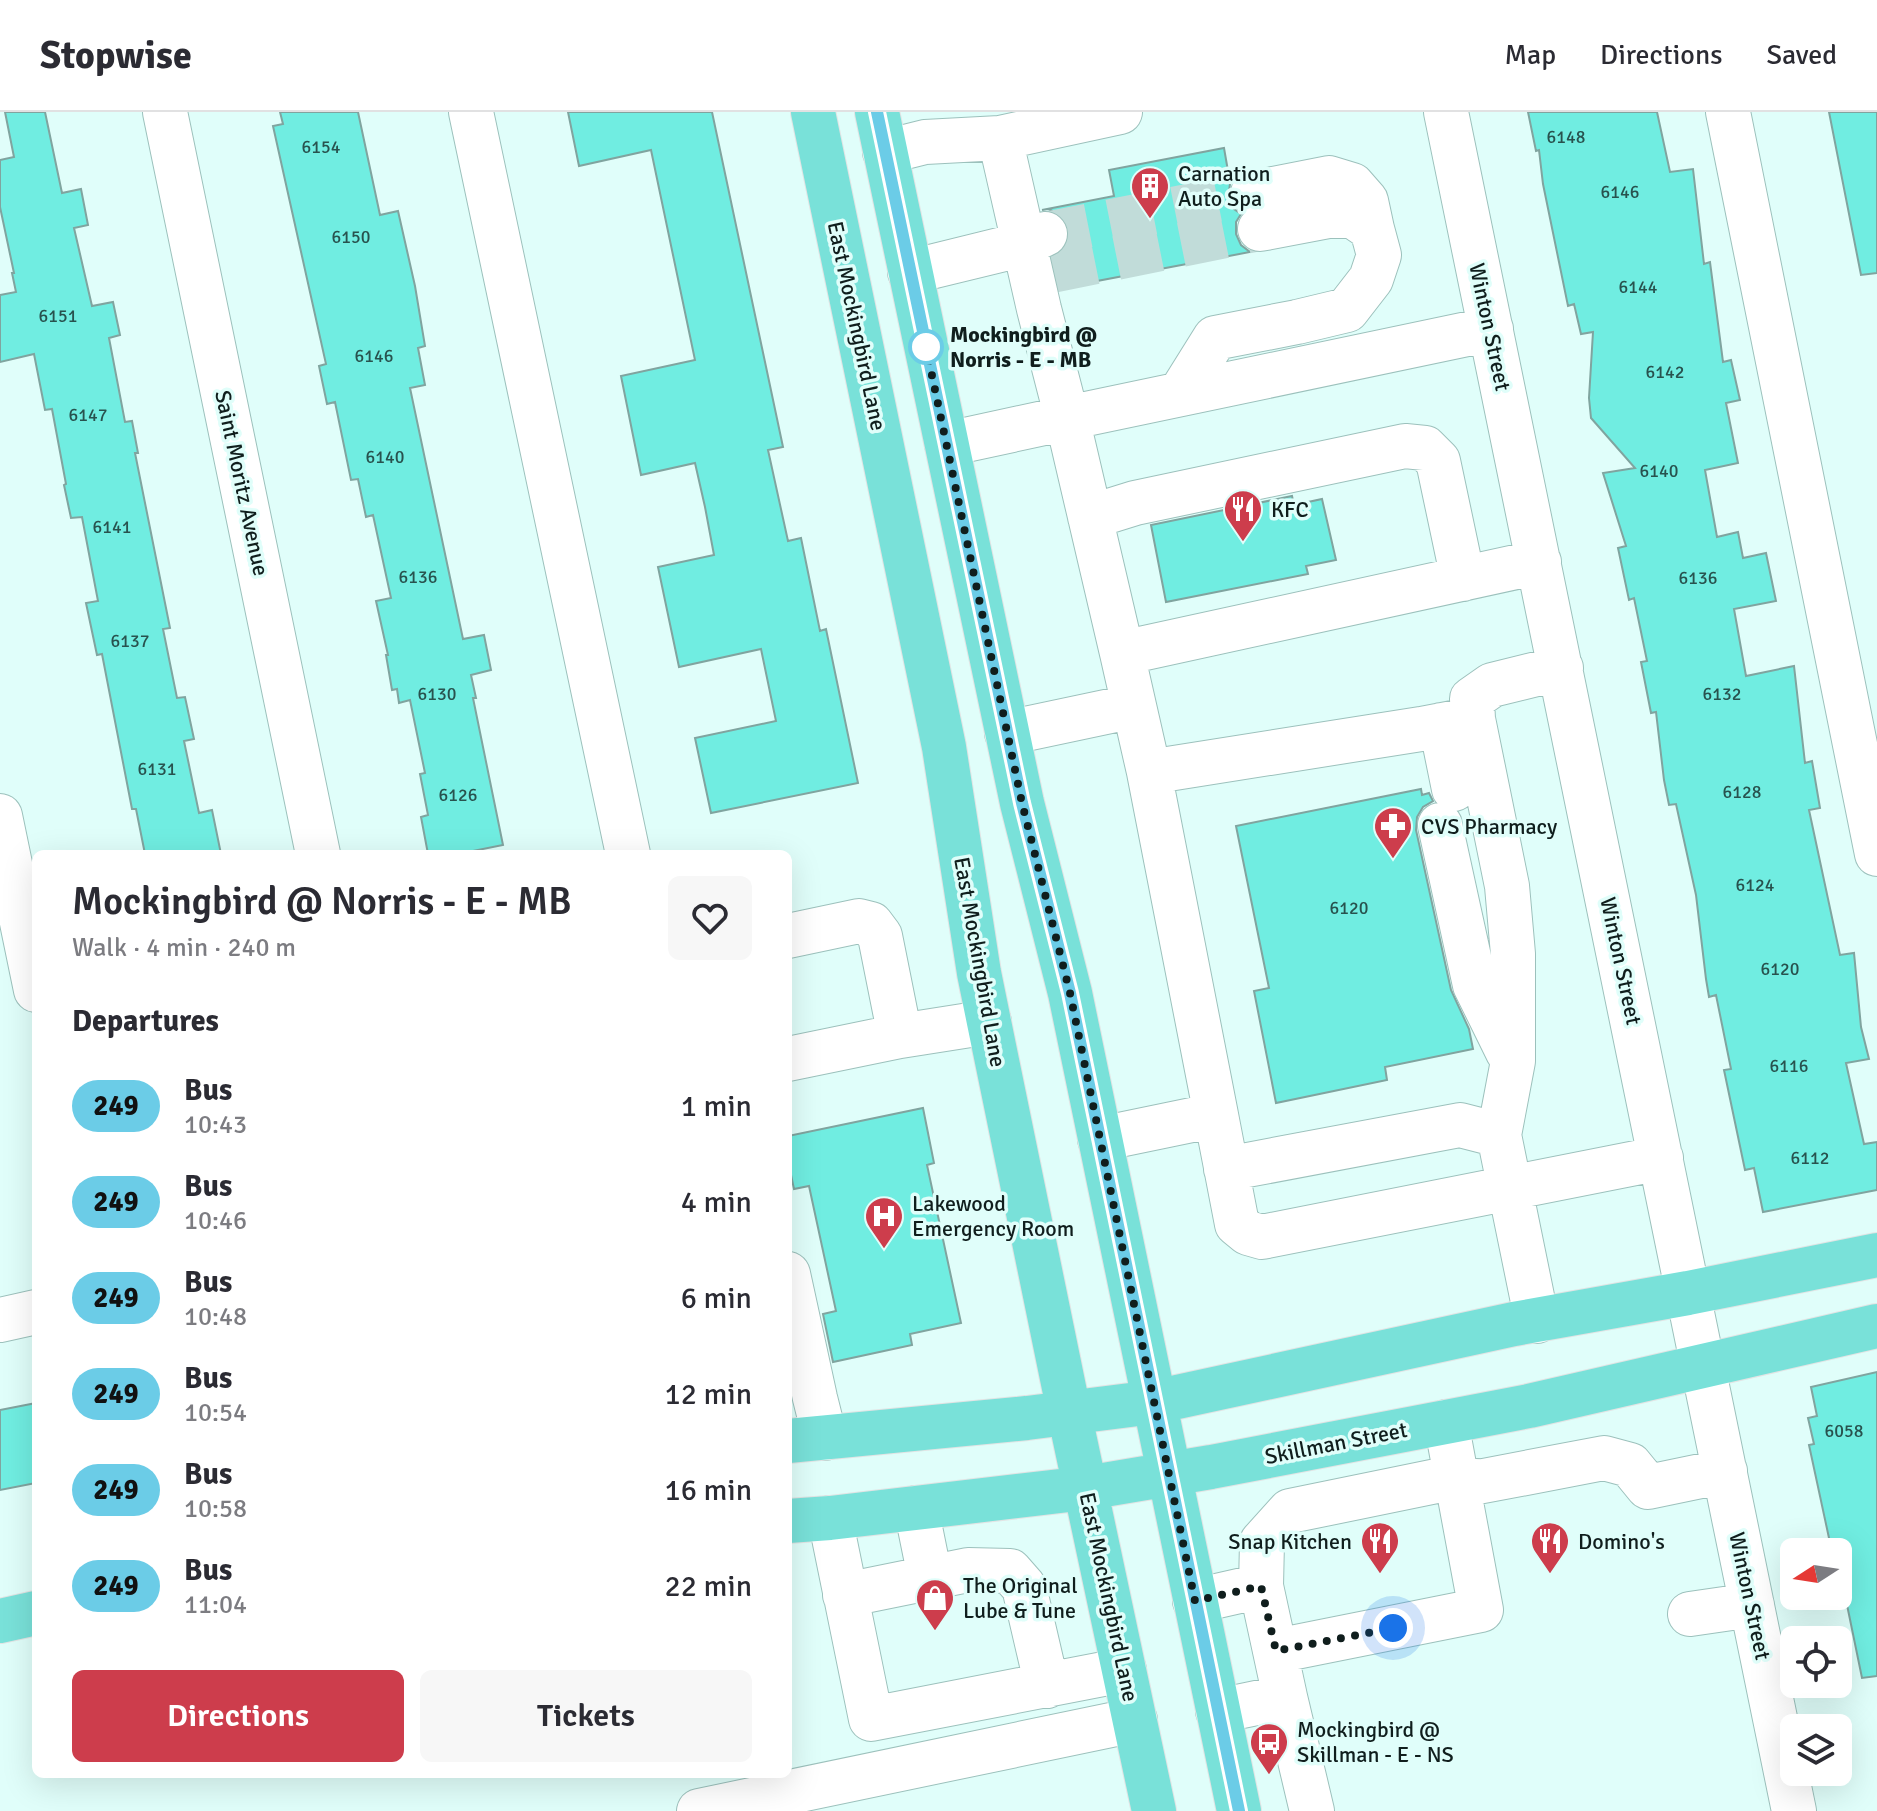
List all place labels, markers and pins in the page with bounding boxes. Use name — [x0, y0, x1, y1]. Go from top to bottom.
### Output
place label: Carnation Auto Spa — [1178, 160, 1271, 212]
building icon: Carnation Auto Spa — [1129, 165, 1171, 220]
place label: Mockingbird @ Norris - E - MB — [950, 321, 1097, 373]
marker: Mockingbird @ Norris - E - MB — [909, 330, 943, 364]
restaurant icon: KFC — [1222, 488, 1264, 543]
place label: KFC — [1271, 496, 1309, 523]
pharmacy icon: CVS Pharmacy — [1372, 805, 1414, 860]
place label: CVS Pharmacy — [1421, 813, 1558, 840]
place label: Lakewood Emergency Room — [912, 1190, 1074, 1242]
hospital icon: Lakewood Emergency Room — [863, 1195, 905, 1250]
restaurant icon: Snap Kitchen — [1359, 1520, 1401, 1575]
restaurant icon: Domino's — [1529, 1520, 1571, 1575]
place label: Snap Kitchen — [1228, 1528, 1352, 1555]
place label: Domino's — [1578, 1528, 1665, 1555]
place label: The Original Lube & Tune — [963, 1572, 1078, 1624]
shop icon: The Original Lube & Tune — [914, 1577, 956, 1632]
place label: Mockingbird @ Skillman - E - NS — [1297, 1716, 1454, 1768]
bus stop icon: Mockingbird @ Skillman - E - NS — [1248, 1721, 1290, 1776]

